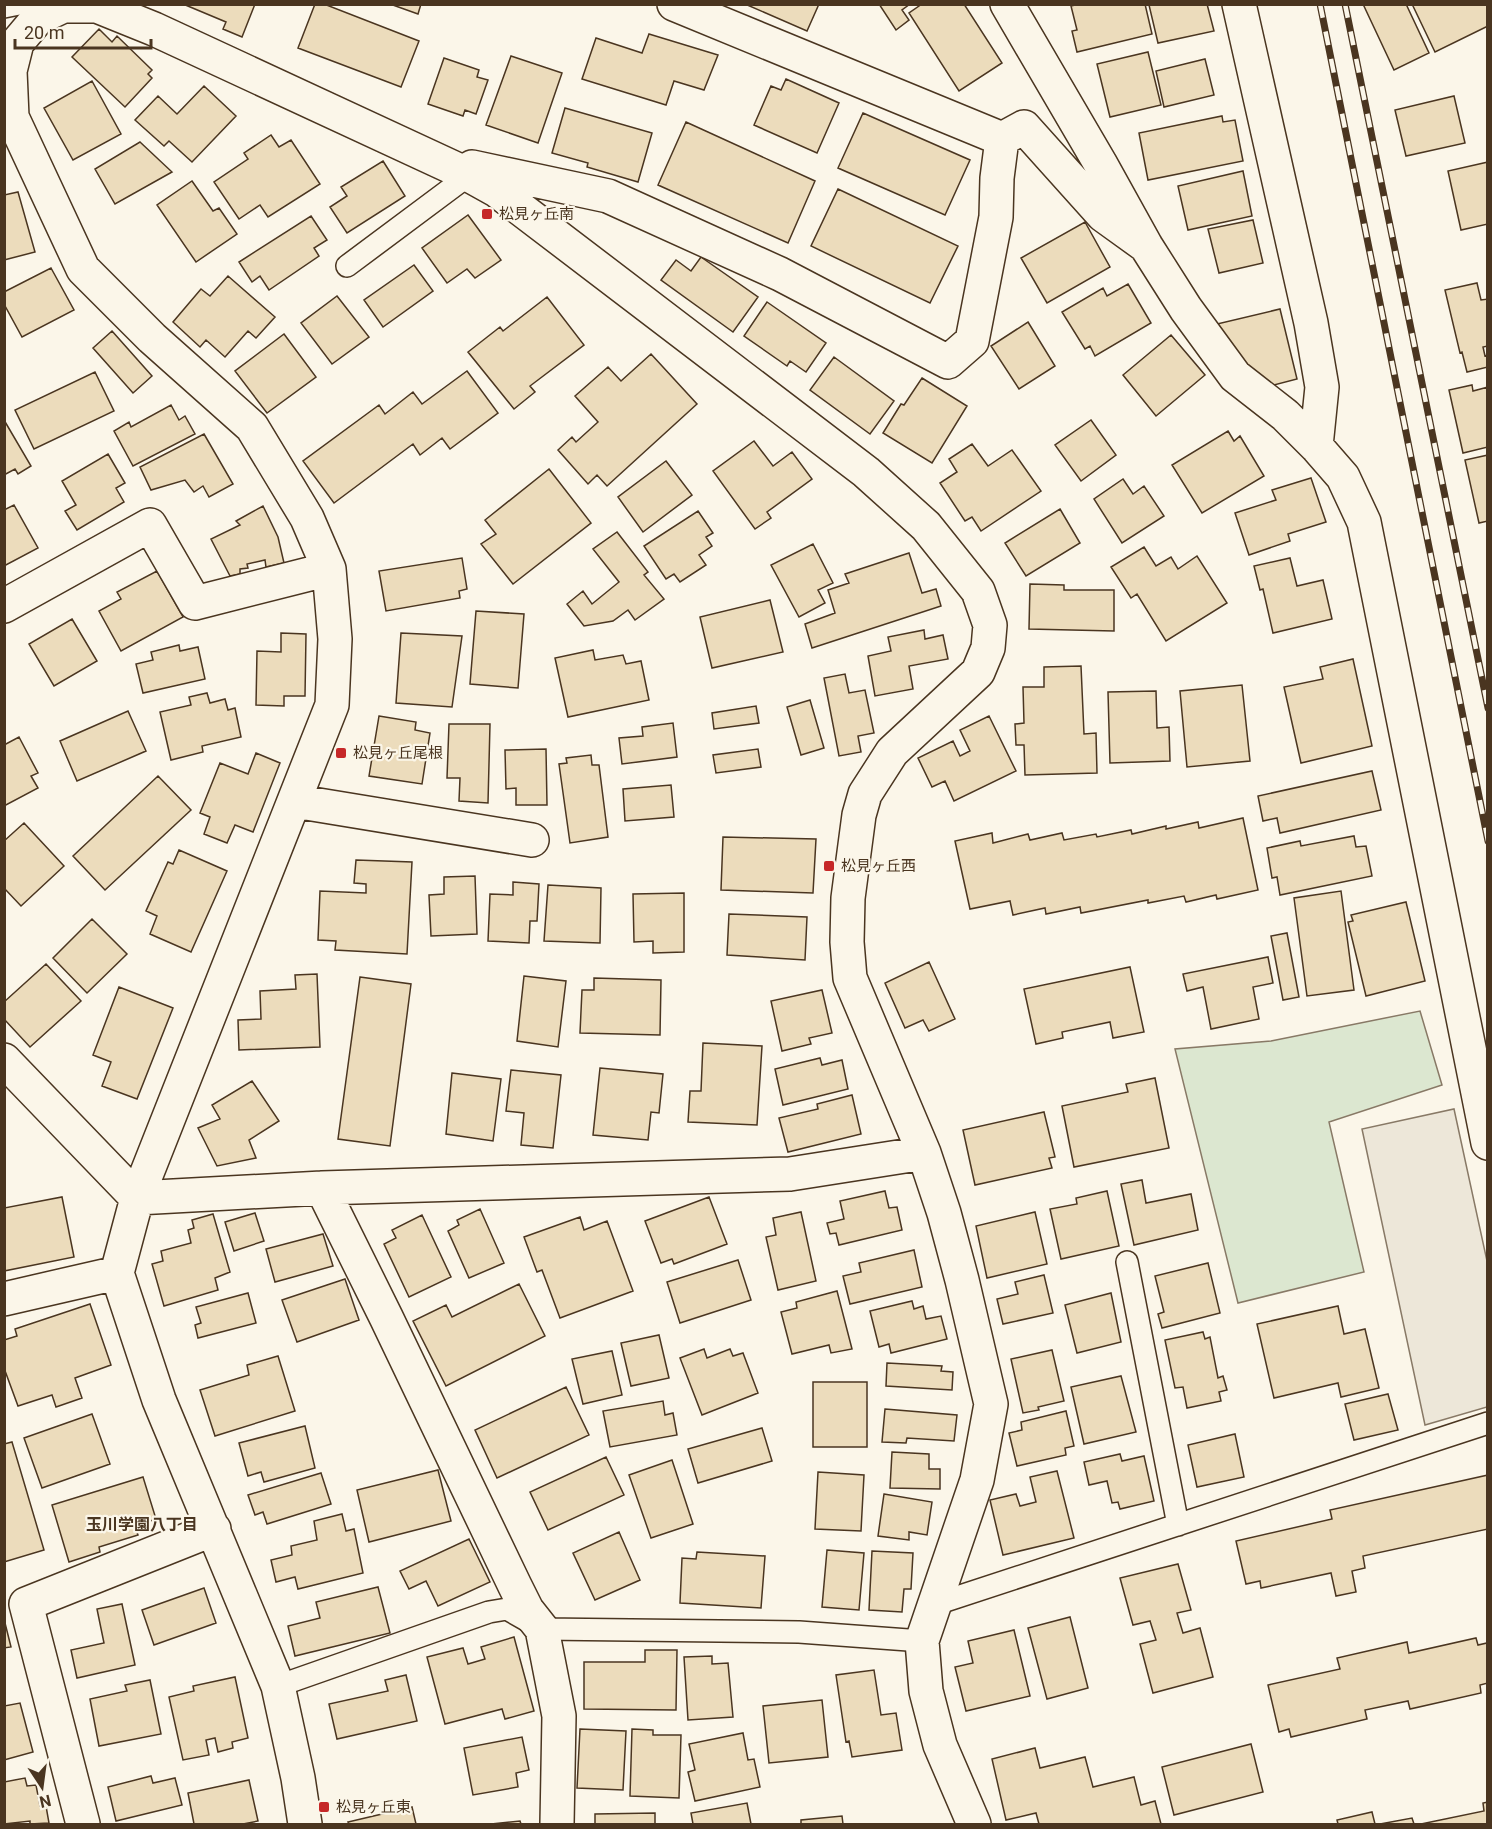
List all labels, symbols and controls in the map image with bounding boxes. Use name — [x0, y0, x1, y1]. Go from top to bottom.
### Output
scale bar — [15, 12, 152, 50]
text: 20 m — [24, 22, 64, 43]
place label: 松見ヶ丘南 — [499, 205, 574, 223]
marker: 松見ヶ丘南 — [480, 207, 494, 221]
place label: 松見ヶ丘尾根 — [353, 744, 443, 762]
marker: 松見ヶ丘尾根 — [334, 746, 348, 760]
place label: 松見ヶ丘西 — [841, 857, 916, 875]
marker: 松見ヶ丘西 — [822, 859, 836, 873]
district label: 玉川学園八丁目 — [86, 1515, 198, 1534]
north arrow — [12, 1757, 72, 1817]
text: N — [38, 1791, 53, 1812]
place label: 松見ヶ丘東 — [336, 1798, 411, 1816]
marker: 松見ヶ丘東 — [317, 1800, 331, 1814]

